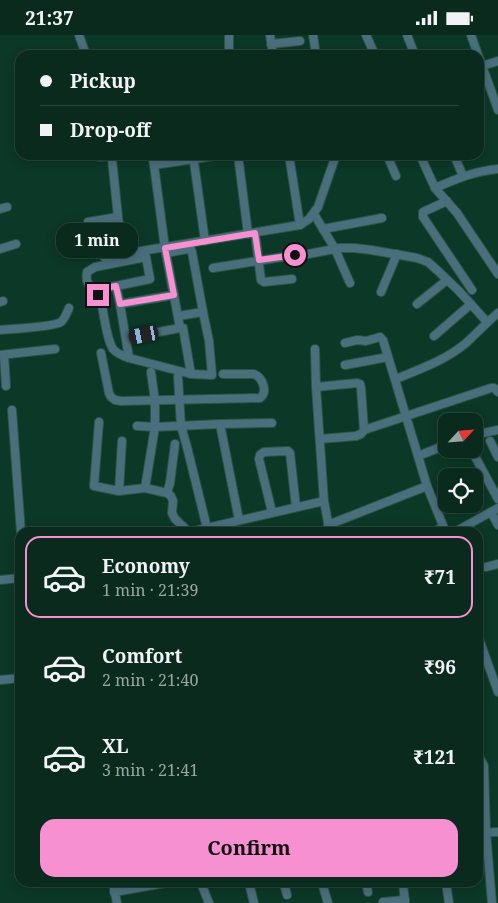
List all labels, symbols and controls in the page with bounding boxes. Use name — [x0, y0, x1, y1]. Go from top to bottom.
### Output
text: 21:37 — [25, 5, 74, 31]
text: Pickup — [70, 68, 136, 94]
text: Drop-off — [70, 117, 150, 143]
callout: 1 min — [57, 223, 139, 257]
text: 1 min — [74, 229, 120, 251]
route start — [284, 244, 306, 266]
route end — [87, 284, 109, 306]
car — [127, 325, 160, 345]
north arrow — [438, 413, 482, 457]
map controls — [438, 413, 483, 513]
button: locate — [438, 468, 483, 513]
text: Economy — [102, 553, 190, 579]
icon: car — [42, 555, 87, 600]
text: ₹71 — [424, 564, 456, 590]
text: 1 min · 21:39 — [102, 579, 198, 601]
text: Comfort — [102, 643, 182, 669]
icon: car — [42, 645, 87, 690]
text: ₹96 — [424, 654, 456, 680]
text: 2 min · 21:40 — [102, 669, 198, 691]
text: XL — [102, 733, 128, 759]
icon: car — [42, 735, 87, 780]
text: ₹121 — [413, 744, 456, 770]
text: 3 min · 21:41 — [102, 759, 198, 781]
button: Confirm — [40, 819, 458, 877]

